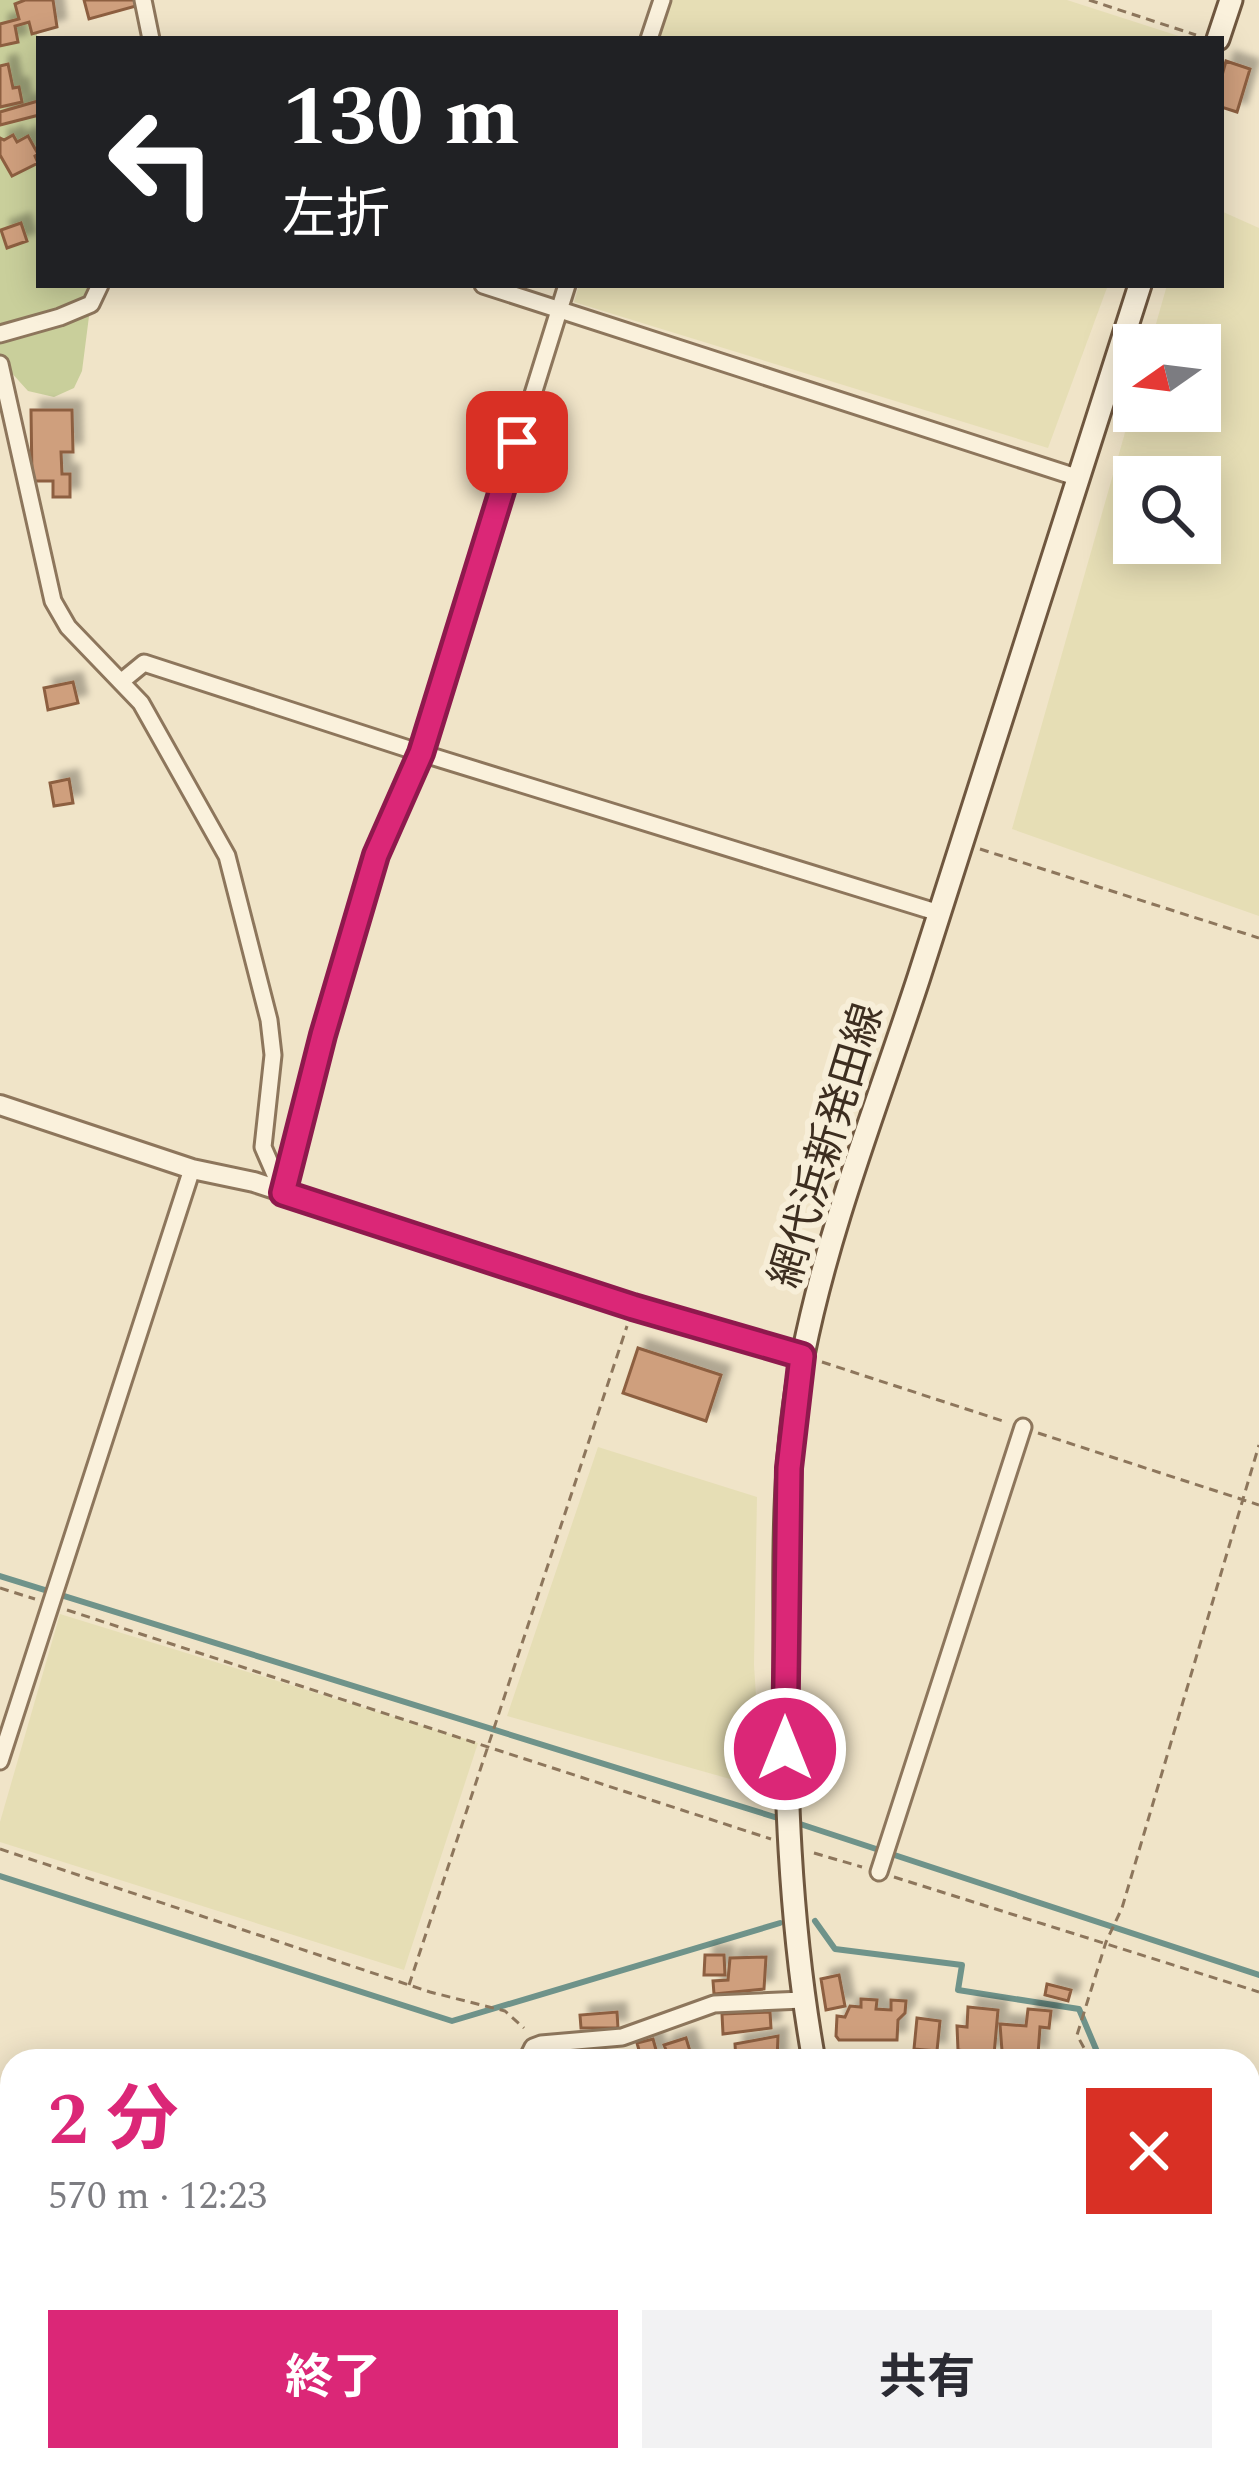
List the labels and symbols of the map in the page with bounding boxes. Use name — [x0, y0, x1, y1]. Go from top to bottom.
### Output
north arrow — [1113, 324, 1221, 432]
pin — [466, 391, 568, 493]
street label: 網代浜新発田線 — [754, 996, 900, 1296]
position arrow — [722, 1686, 848, 1812]

